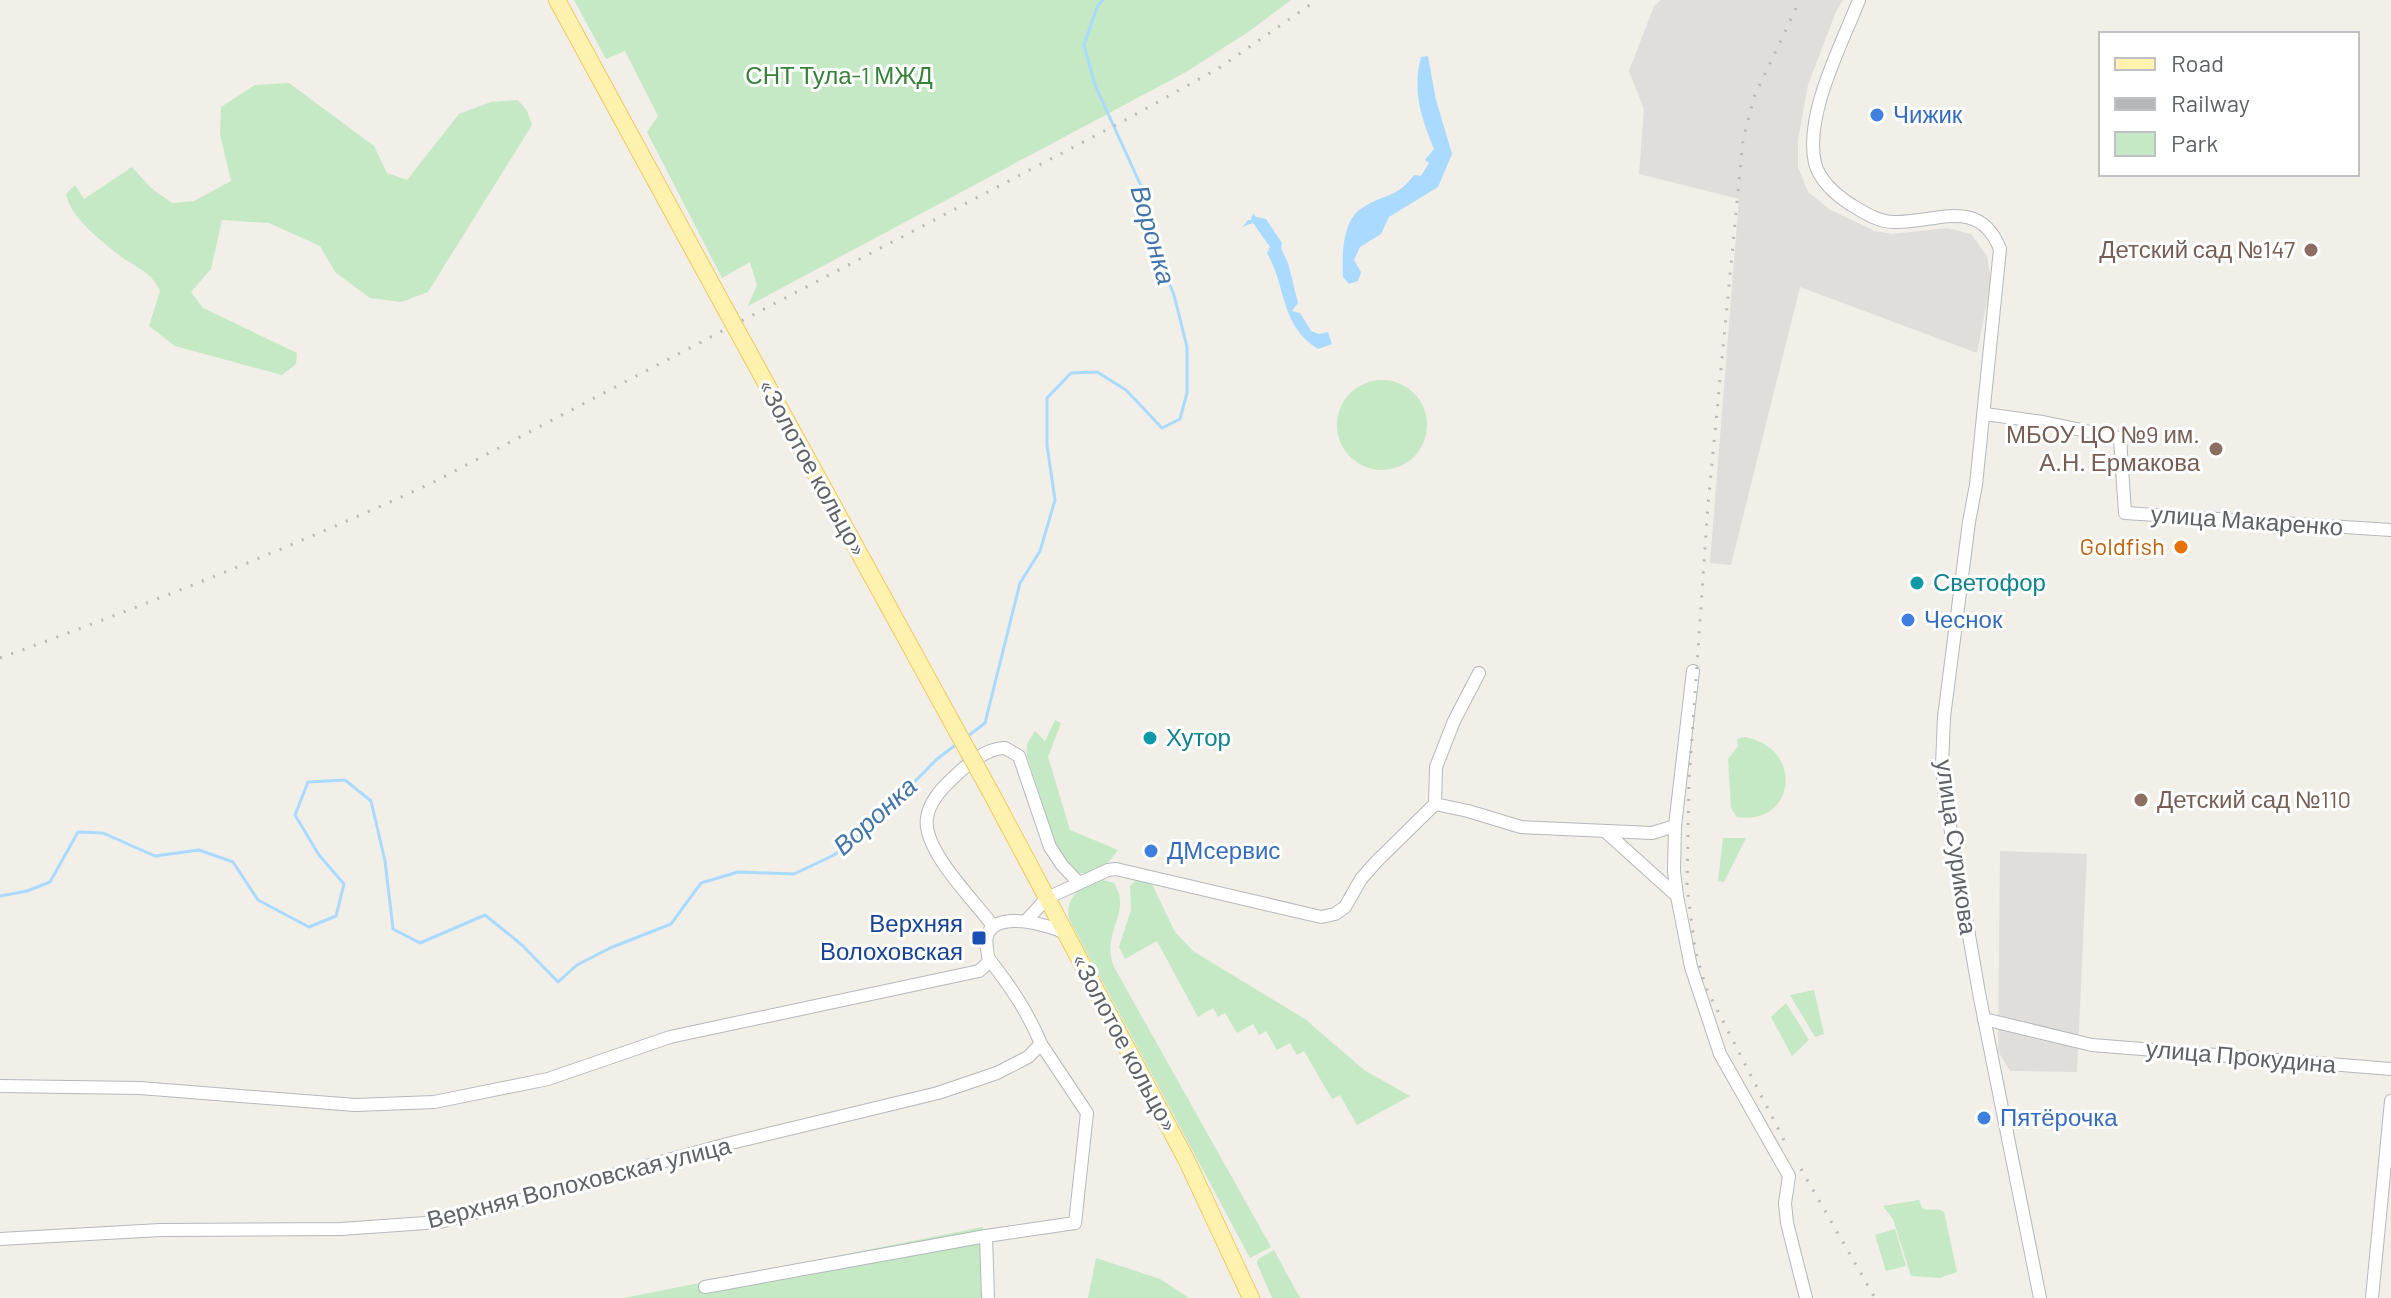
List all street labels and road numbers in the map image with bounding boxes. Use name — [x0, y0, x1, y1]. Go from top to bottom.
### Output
street label: «Золотое кольцо» — [752, 373, 874, 562]
street label: улица Макаренко — [2150, 498, 2344, 541]
street label: улица Сурикова — [1931, 757, 1984, 937]
street label: «Золотое кольцо» — [1066, 947, 1185, 1137]
street label: улица Прокудина — [2145, 1033, 2338, 1078]
street label: Верхняя Волоховская улица — [424, 1130, 734, 1233]

